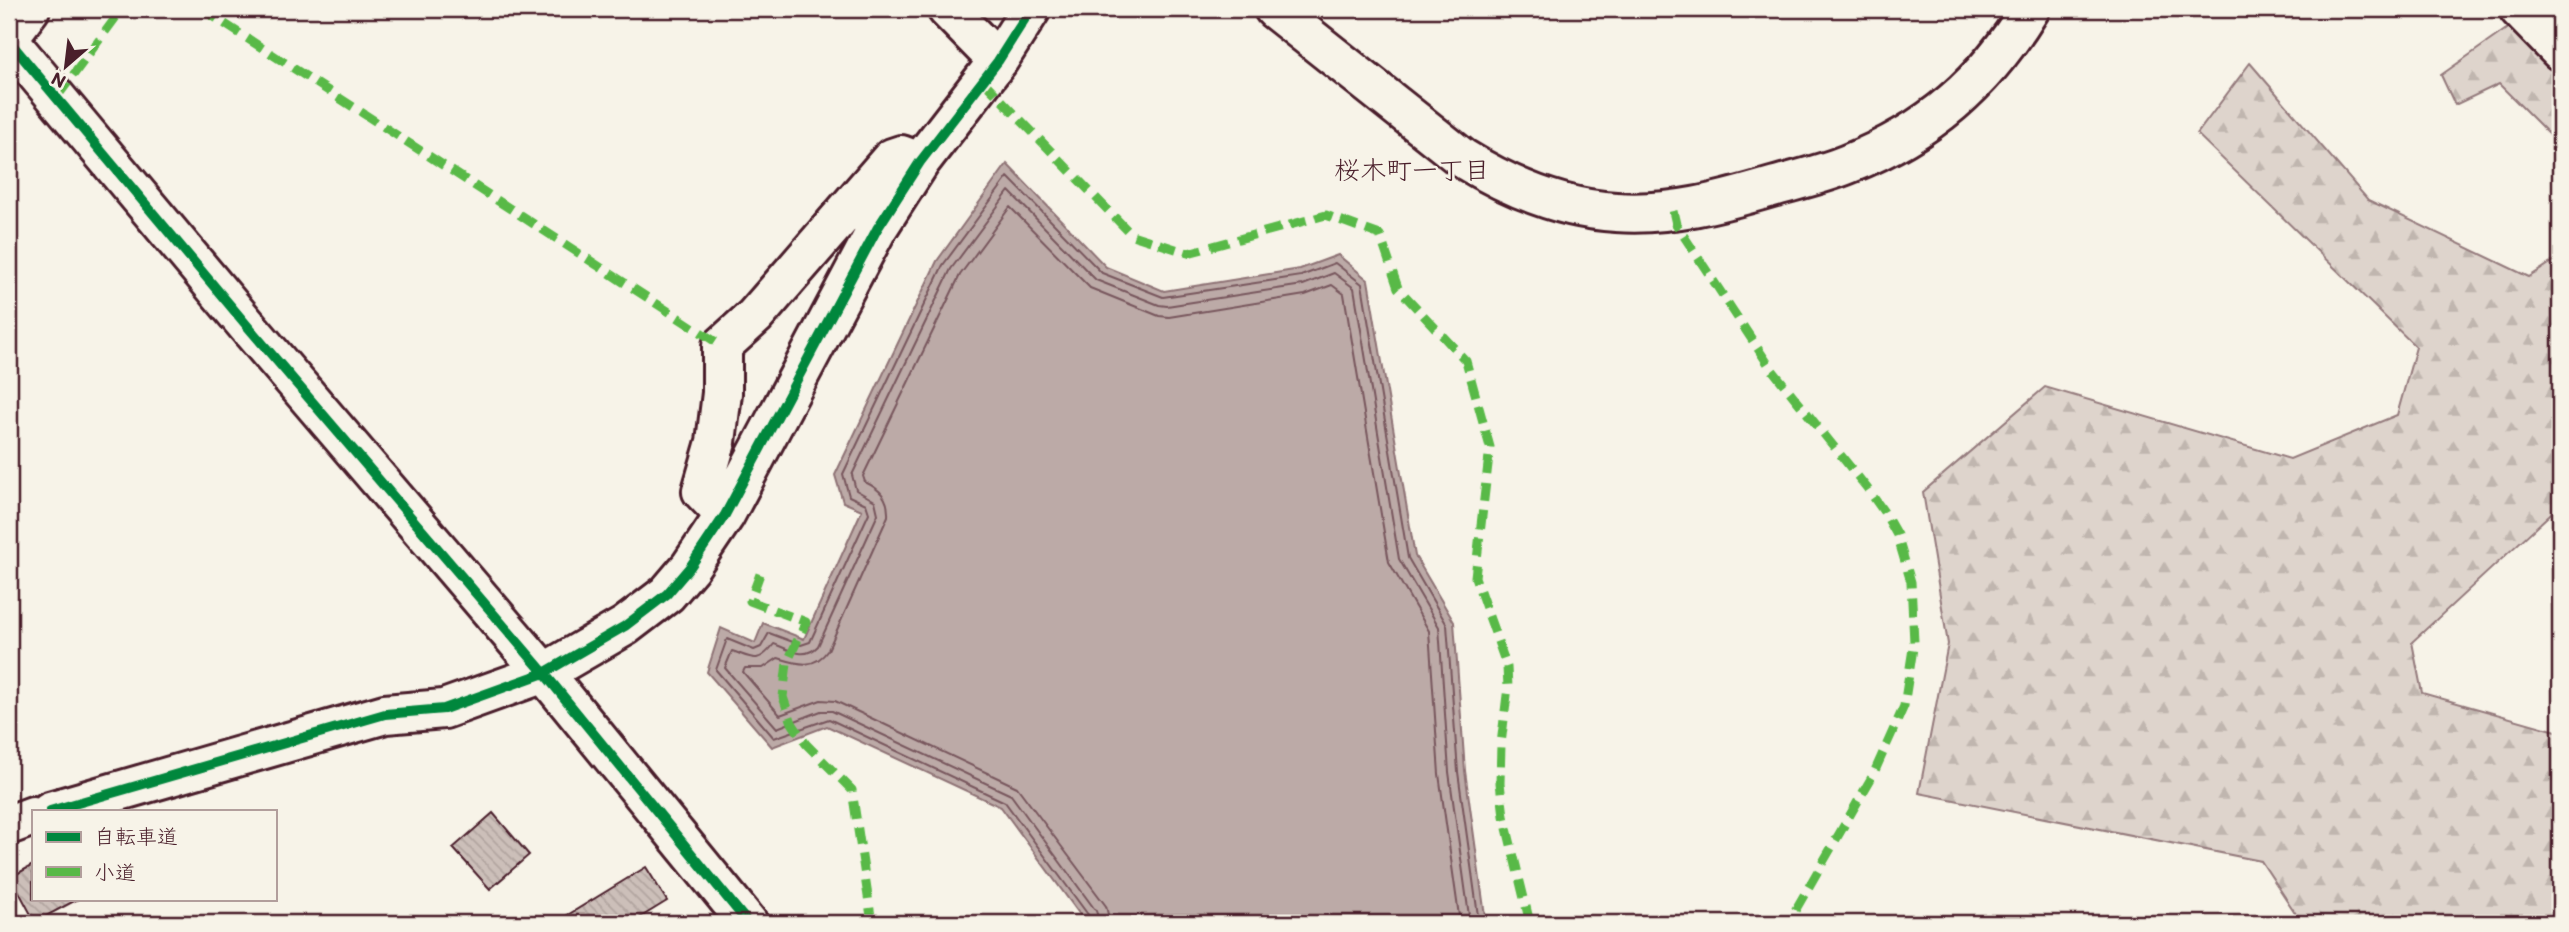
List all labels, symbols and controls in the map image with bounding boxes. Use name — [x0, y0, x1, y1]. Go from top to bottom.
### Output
north arrow — [32, 32, 102, 102]
text: N — [47, 67, 69, 94]
district label: 桜木町一丁目 — [1334, 154, 1490, 186]
legend — [32, 810, 276, 900]
text: 自転車道 — [94, 824, 178, 849]
text: 小道 — [94, 860, 136, 885]

